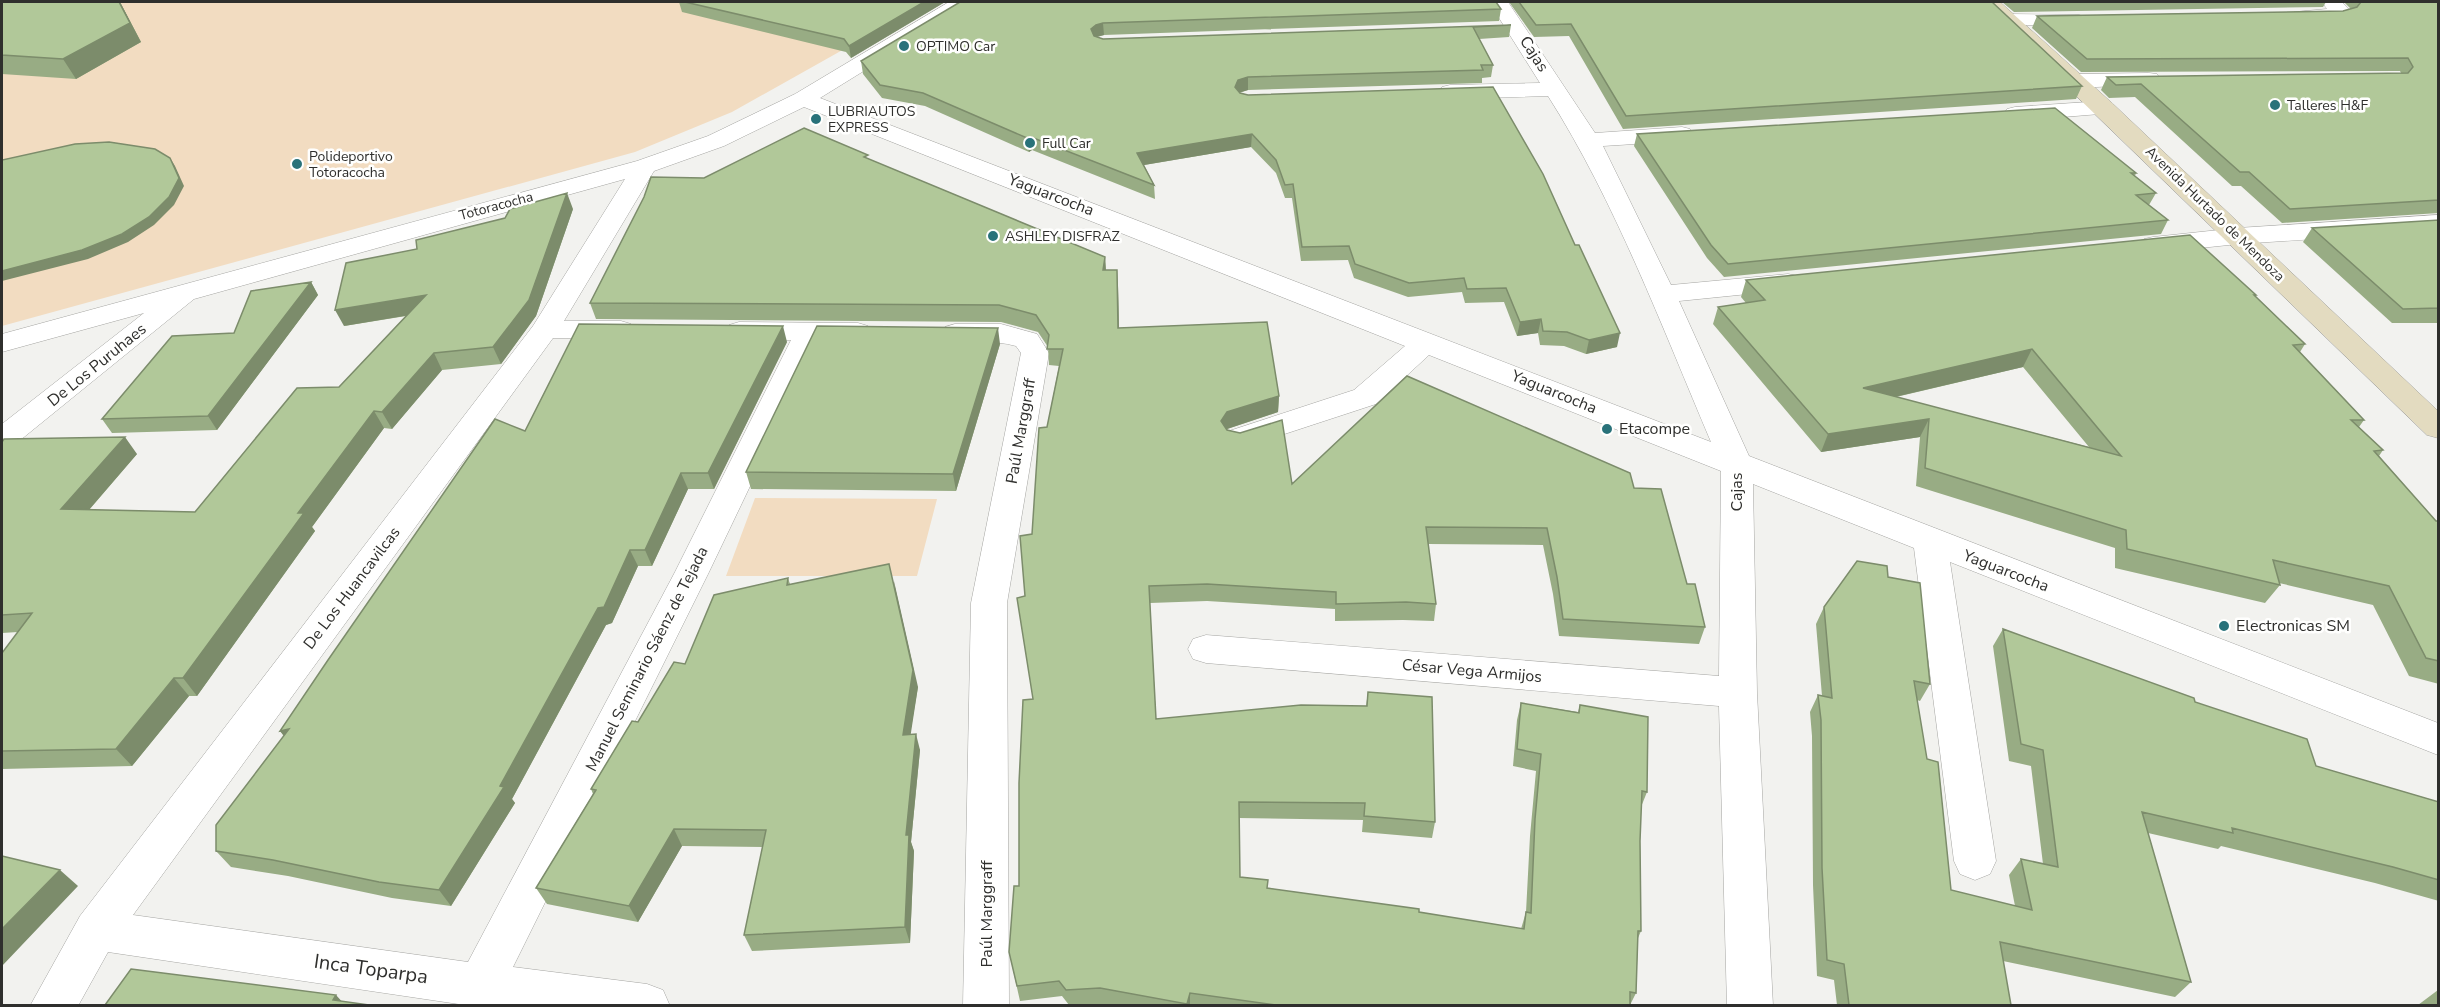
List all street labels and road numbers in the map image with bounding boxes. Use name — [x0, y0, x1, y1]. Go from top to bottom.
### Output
street label: Cajas — [1514, 32, 1554, 76]
street label: Avenida Hurtado de Mendoza — [2141, 142, 2289, 286]
street label: Yaguarcocha — [1004, 168, 1097, 221]
street label: Totoracocha — [457, 187, 535, 225]
street label: De Los Puruhaes — [43, 318, 151, 412]
street label: Yaguarcocha — [1507, 364, 1600, 419]
street label: Paúl Marggraff — [1001, 376, 1041, 486]
street label: Cajas — [1726, 473, 1748, 511]
street label: De Los Huancavilcas — [299, 522, 405, 654]
street label: Manuel Seminario Sáenz de Tejada — [581, 543, 713, 775]
street label: Yaguarcocha — [1959, 544, 2052, 597]
street label: César Vega Armijos — [1401, 654, 1543, 688]
street label: Paúl Marggraff — [976, 860, 998, 968]
street label: Inca Toparpa — [312, 948, 430, 990]

